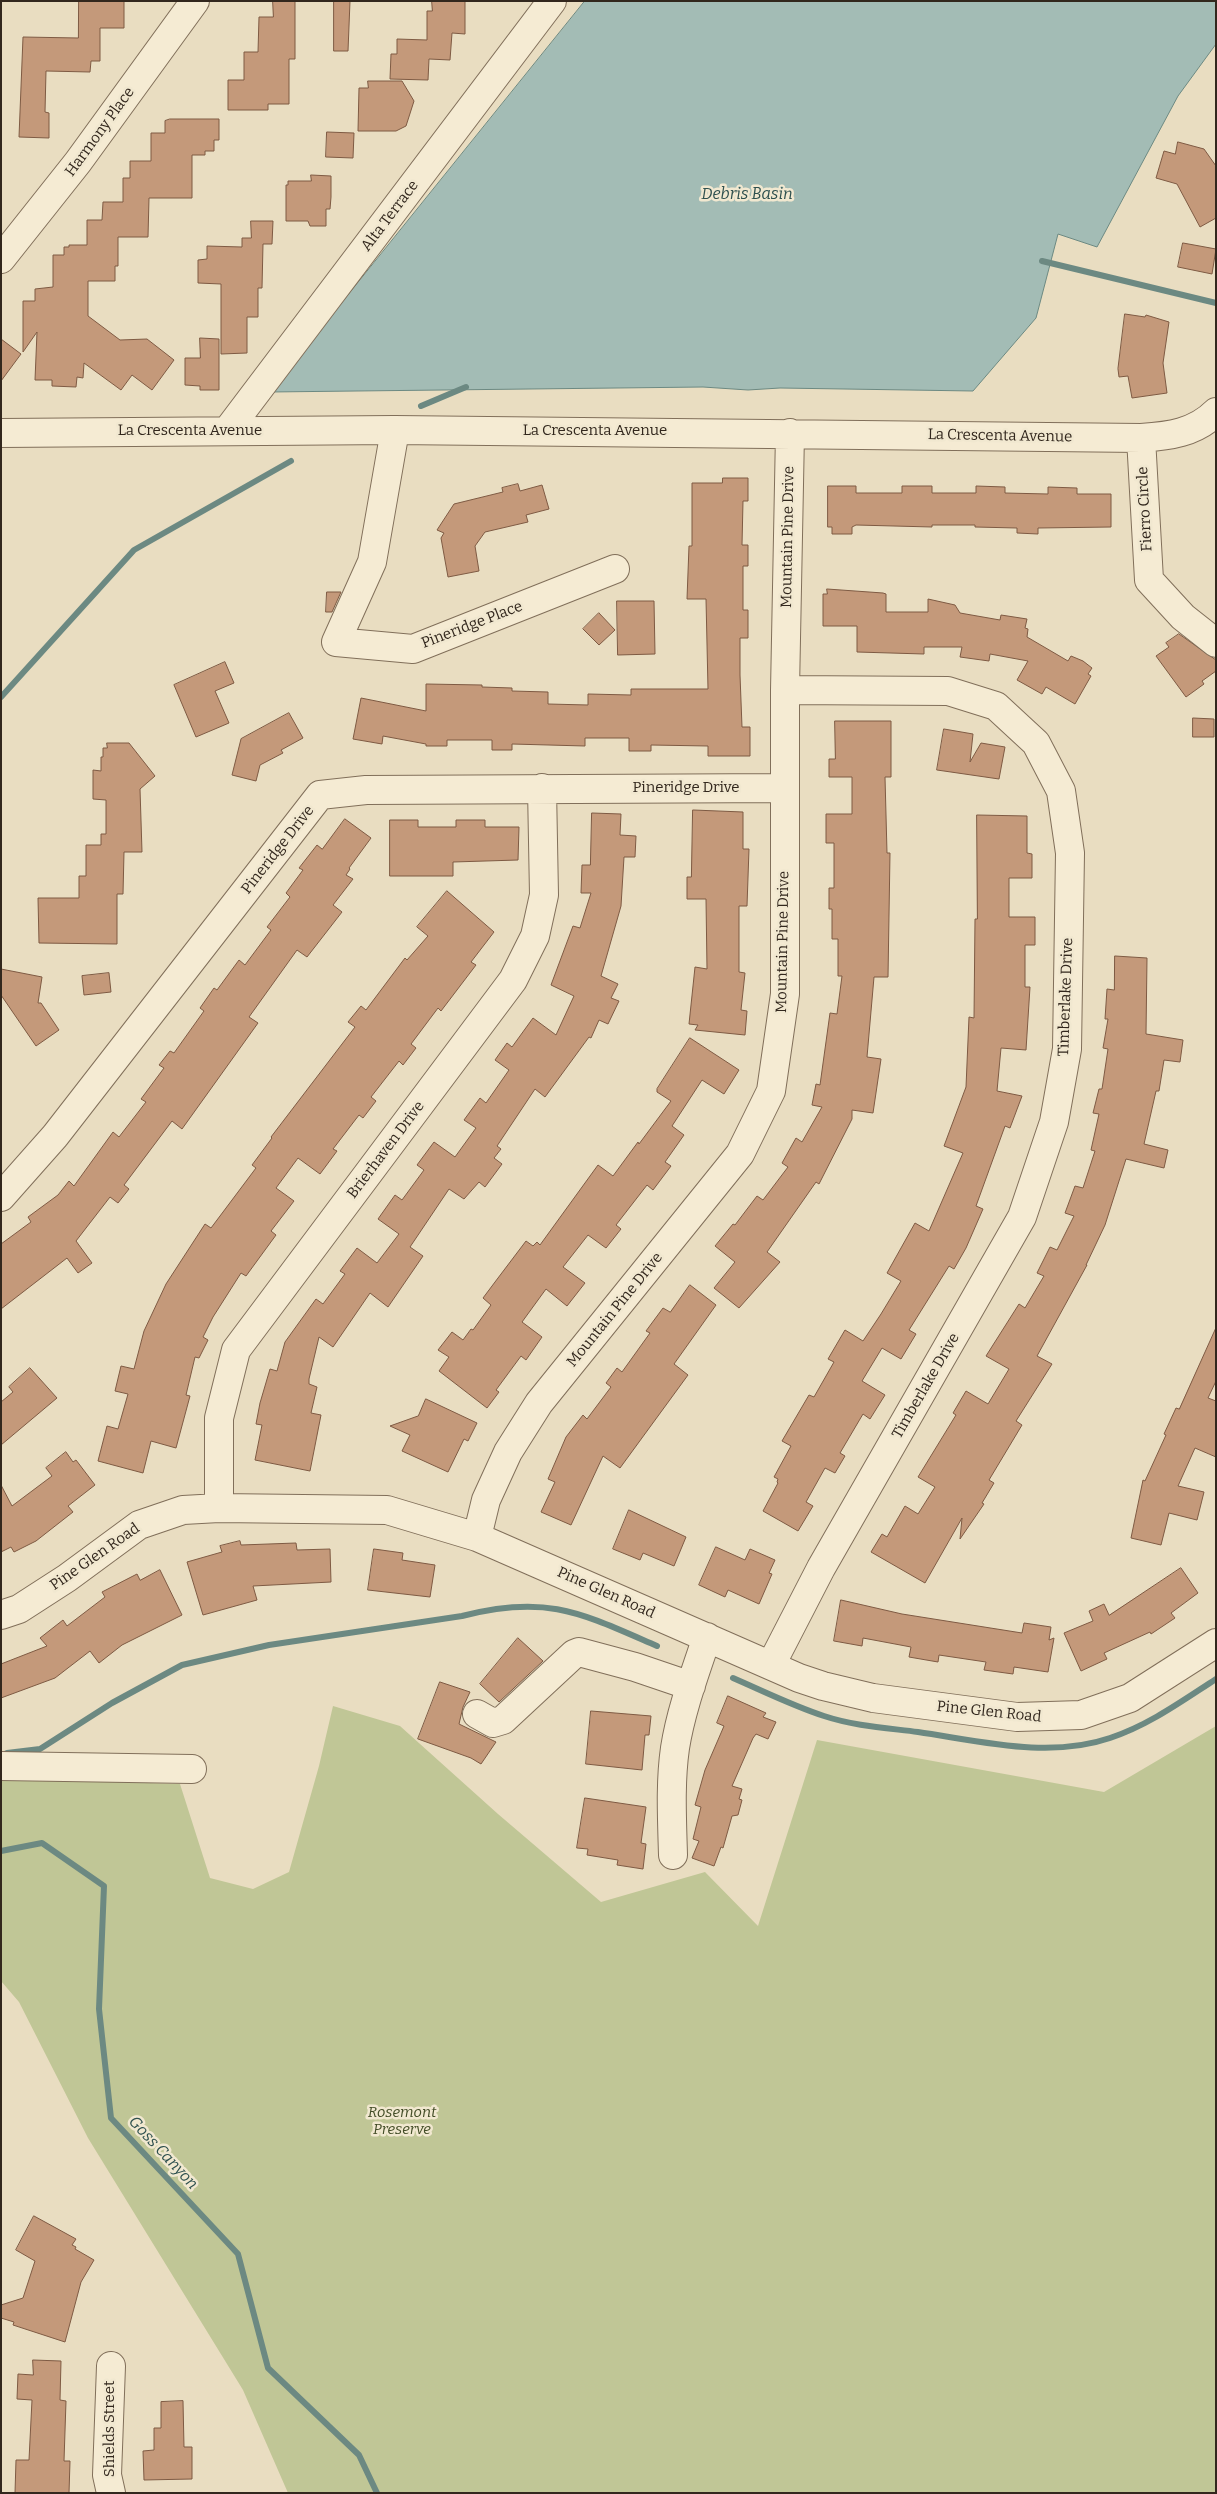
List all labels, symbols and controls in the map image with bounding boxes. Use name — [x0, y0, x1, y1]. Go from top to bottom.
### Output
street label: Harmony Place — [62, 84, 138, 180]
street label: Alta Terrace — [358, 177, 422, 255]
water label: Debris Basin — [701, 185, 793, 205]
street label: La Crescenta Avenue — [118, 422, 262, 440]
street label: La Crescenta Avenue — [523, 422, 667, 440]
street label: La Crescenta Avenue — [928, 426, 1072, 446]
street label: Mountain Pine Drive — [778, 466, 798, 608]
street label: Fierro Circle — [1134, 466, 1156, 552]
street label: Pineridge Place — [419, 597, 525, 653]
street label: Pineridge Drive — [632, 779, 740, 797]
street label: Pineridge Drive — [238, 802, 318, 898]
street label: Mountain Pine Drive — [773, 871, 793, 1013]
street label: Timberlake Drive — [1055, 937, 1077, 1057]
street label: Brierhaven Drive — [344, 1098, 428, 1202]
street label: Mountain Pine Drive — [563, 1249, 667, 1371]
street label: Timberlake Drive — [888, 1330, 964, 1442]
street label: Pine Glen Road — [47, 1519, 143, 1595]
street label: Pine Glen Road — [554, 1563, 658, 1623]
street label: Pine Glen Road — [936, 1698, 1042, 1726]
park label: Rosemont Preserve — [368, 2104, 436, 2139]
water label: Goss Canyon — [124, 2112, 202, 2194]
street label: Shields Street — [101, 2381, 119, 2477]

